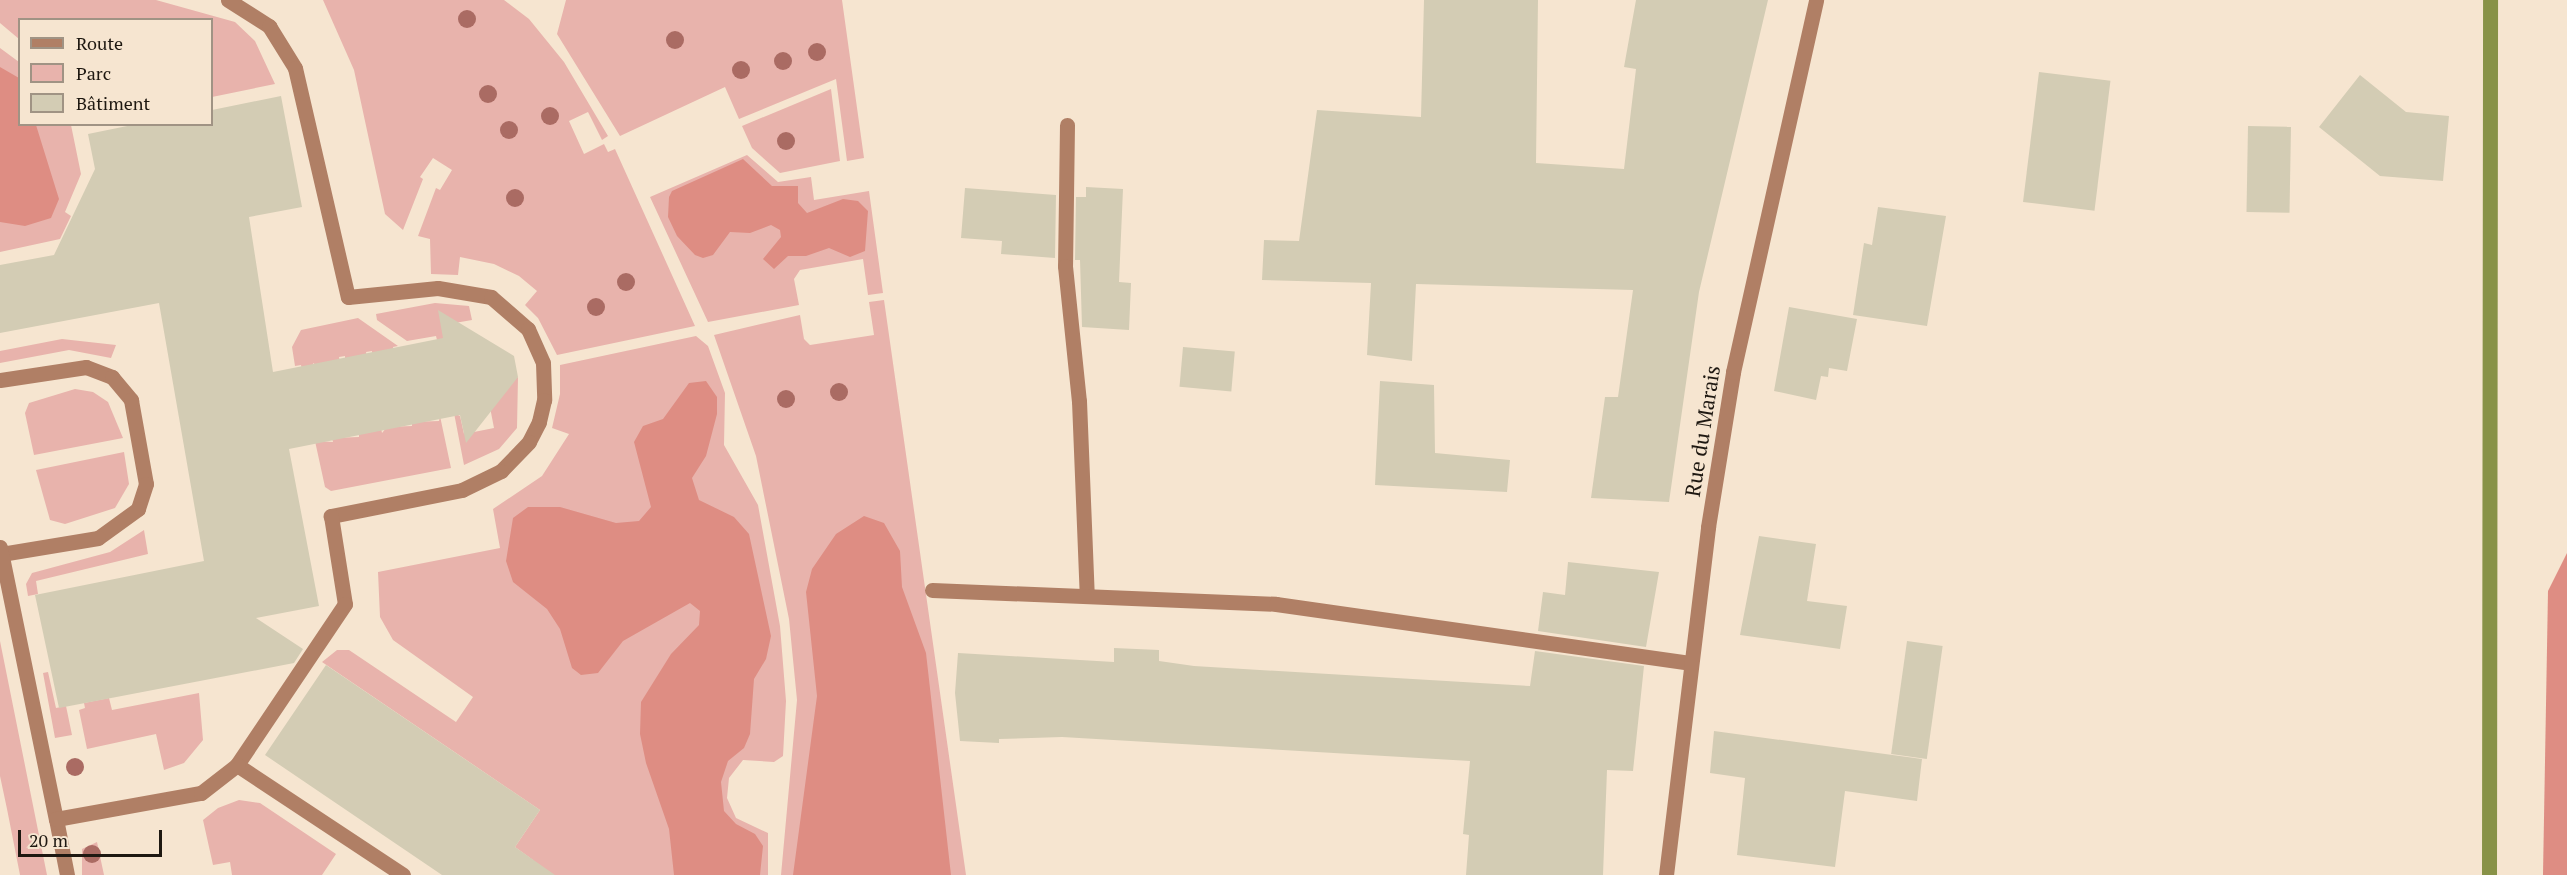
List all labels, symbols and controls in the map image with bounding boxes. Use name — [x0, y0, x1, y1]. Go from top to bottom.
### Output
legend — [18, 18, 213, 126]
text: Route — [76, 31, 123, 55]
text: Parc — [76, 61, 111, 85]
text: Bâtiment — [76, 91, 150, 115]
street label: Rue du Marais — [1679, 363, 1725, 499]
scale bar — [21, 818, 165, 856]
text: 20 m — [29, 828, 68, 852]

